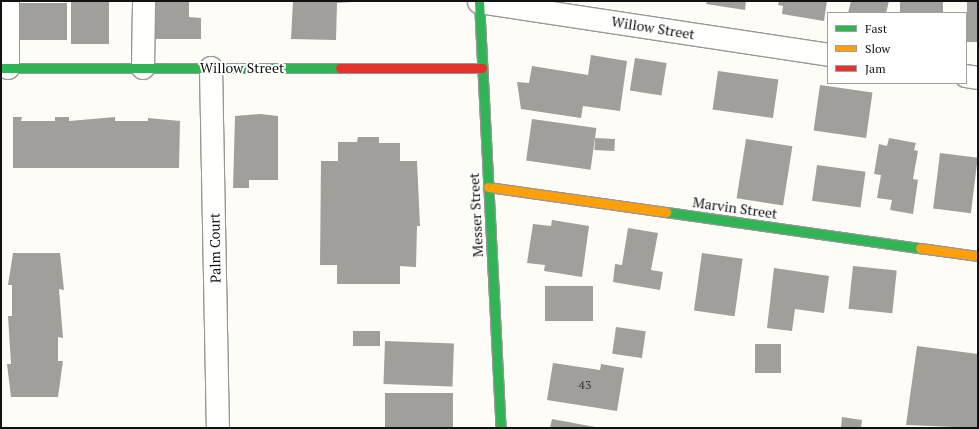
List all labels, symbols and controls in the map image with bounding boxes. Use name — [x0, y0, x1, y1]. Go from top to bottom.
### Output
legend — [827, 12, 967, 84]
street label: Willow Street — [610, 13, 696, 43]
text: Fast — [865, 21, 887, 36]
text: Slow — [865, 41, 890, 56]
street label: Willow Street — [200, 60, 284, 76]
text: Jam — [865, 61, 886, 76]
street label: Messer Street — [465, 172, 487, 258]
street label: Marvin Street — [692, 194, 778, 222]
street label: Palm Court — [206, 213, 224, 283]
house number: 43 — [579, 378, 591, 392]

